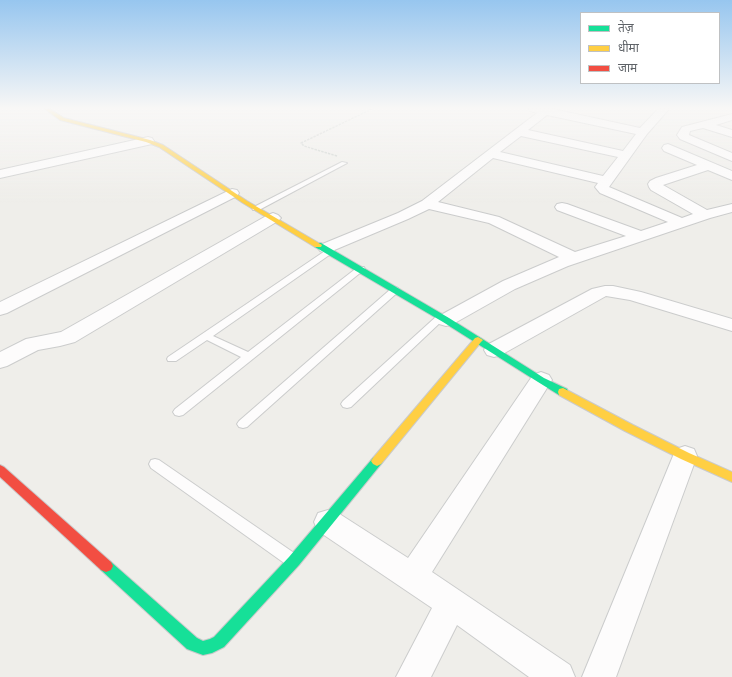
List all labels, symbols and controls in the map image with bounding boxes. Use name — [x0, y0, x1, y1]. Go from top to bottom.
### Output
legend — [580, 12, 720, 84]
text: तेज़ — [618, 20, 634, 35]
text: धीमा — [618, 40, 639, 55]
text: जाम — [618, 60, 637, 75]

